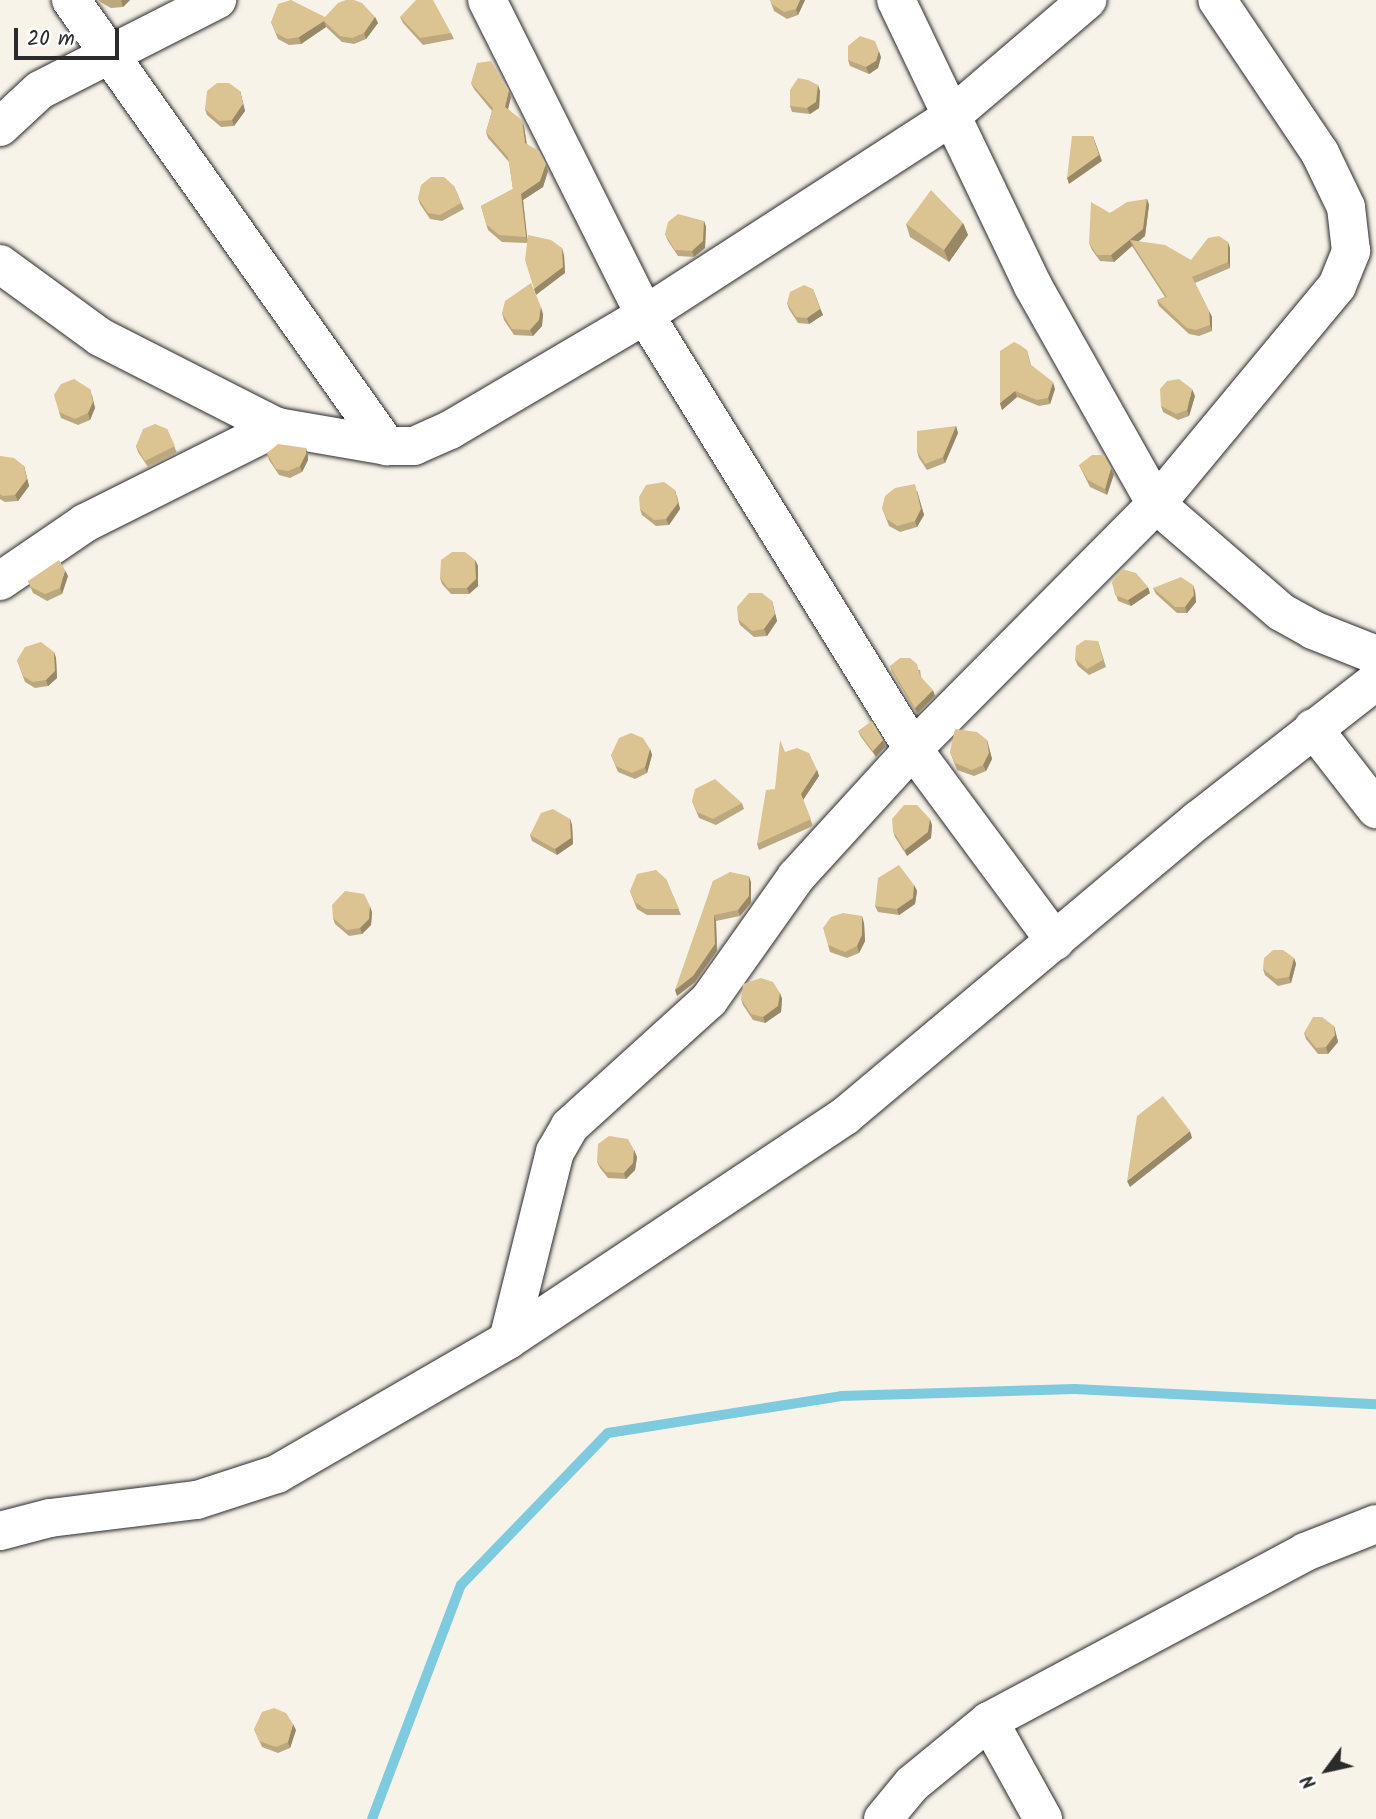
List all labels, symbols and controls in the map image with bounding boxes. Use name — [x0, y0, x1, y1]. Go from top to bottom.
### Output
scale bar — [18, 14, 122, 58]
text: 20 m — [27, 23, 75, 56]
north arrow — [1292, 1735, 1362, 1805]
text: N — [1294, 1768, 1325, 1795]

